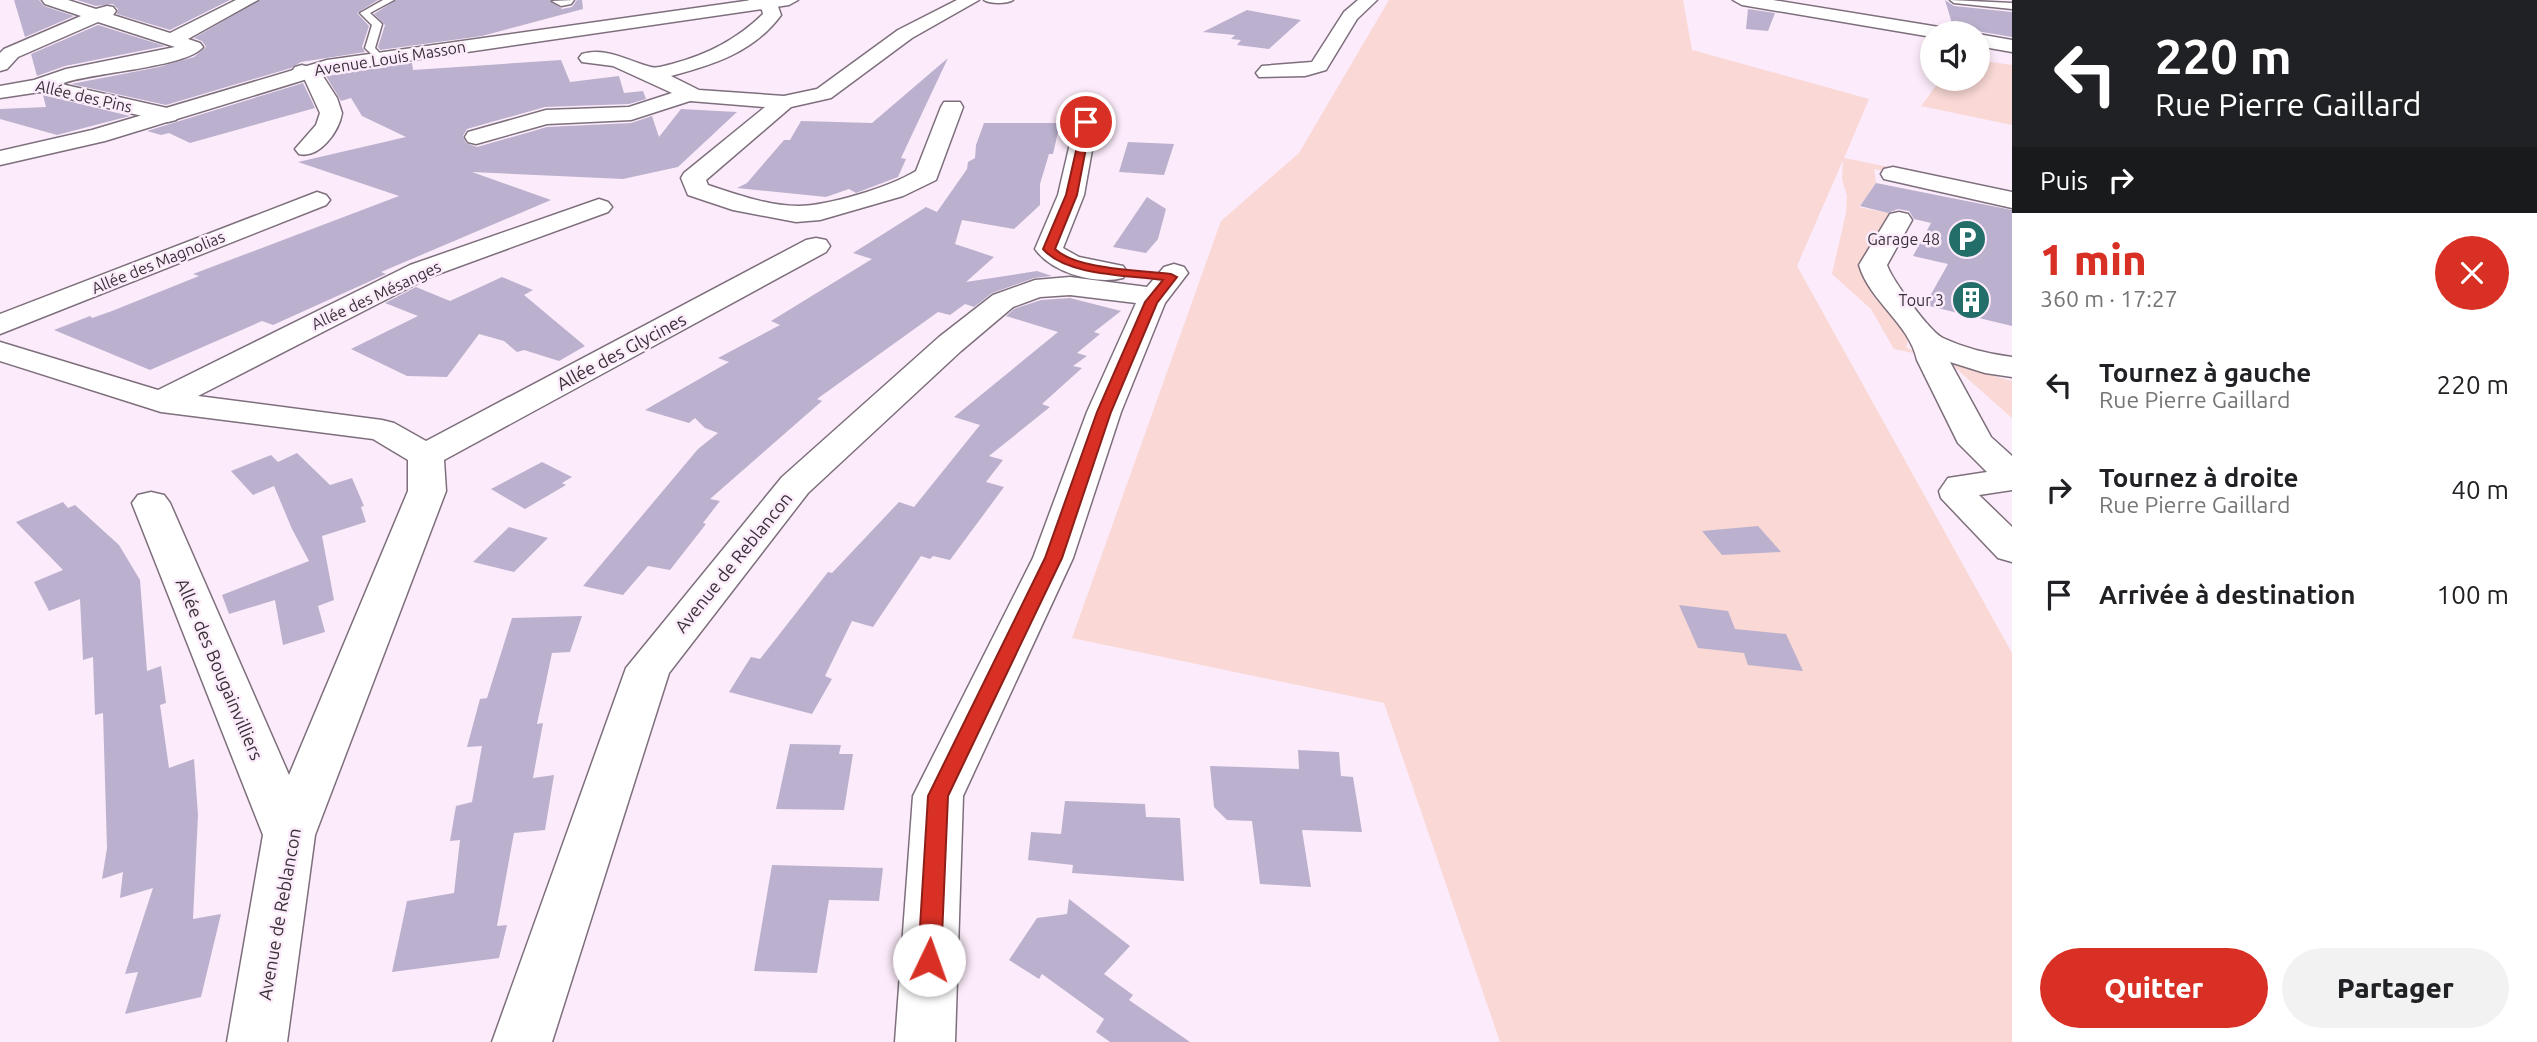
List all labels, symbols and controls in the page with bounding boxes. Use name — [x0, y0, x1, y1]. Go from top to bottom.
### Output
map controls — [1920, 21, 1990, 91]
button: sound — [1920, 21, 1990, 91]
icon: left — [2040, 28, 2131, 119]
text: 220 m — [2155, 28, 2292, 83]
street label: Avenue Louis Masson — [313, 37, 467, 79]
street label: Allée des Pins — [34, 76, 134, 116]
text: Rue Pierre Gaillard — [2155, 86, 2422, 122]
pin — [1056, 92, 1116, 152]
icon: arrive — [1067, 103, 1105, 141]
icon: right — [2102, 161, 2140, 199]
text: Puis — [2040, 166, 2088, 195]
parking icon: Garage 48 — [1946, 218, 1988, 260]
street label: Allée des Magnolias — [89, 227, 227, 297]
place label: Garage 48 — [1867, 230, 1940, 248]
text: 1 min — [2040, 236, 2147, 283]
button: close — [2435, 236, 2509, 310]
street label: Allée des Mésanges — [308, 257, 444, 333]
building icon: Tour 3 — [1950, 279, 1992, 321]
text: 360 m · 17:27 — [2040, 286, 2178, 311]
place label: Tour 3 — [1899, 291, 1944, 309]
street label: Allée des Glycines — [553, 308, 689, 394]
text: Tournez à gauche — [2099, 358, 2311, 387]
icon: left — [2040, 366, 2078, 404]
text: 220 m — [2437, 370, 2509, 399]
text: Rue Pierre Gaillard — [2099, 387, 2291, 412]
text: Tournez à droite — [2099, 463, 2298, 492]
icon: right — [2040, 471, 2078, 509]
text: 40 m — [2451, 475, 2509, 504]
street label: Avenue de Reblancon — [670, 488, 796, 636]
text: Rue Pierre Gaillard — [2099, 492, 2291, 517]
street label: Allée des Bougainvilliers — [173, 575, 267, 763]
icon: arrive — [2040, 576, 2078, 614]
text: Arrivée à destination — [2099, 580, 2355, 609]
text: 100 m — [2437, 580, 2509, 609]
street label: Avenue de Reblancon — [254, 826, 304, 1002]
position arrow — [892, 923, 966, 997]
button: Quitter — [2040, 948, 2268, 1028]
button: Partager — [2282, 948, 2509, 1028]

